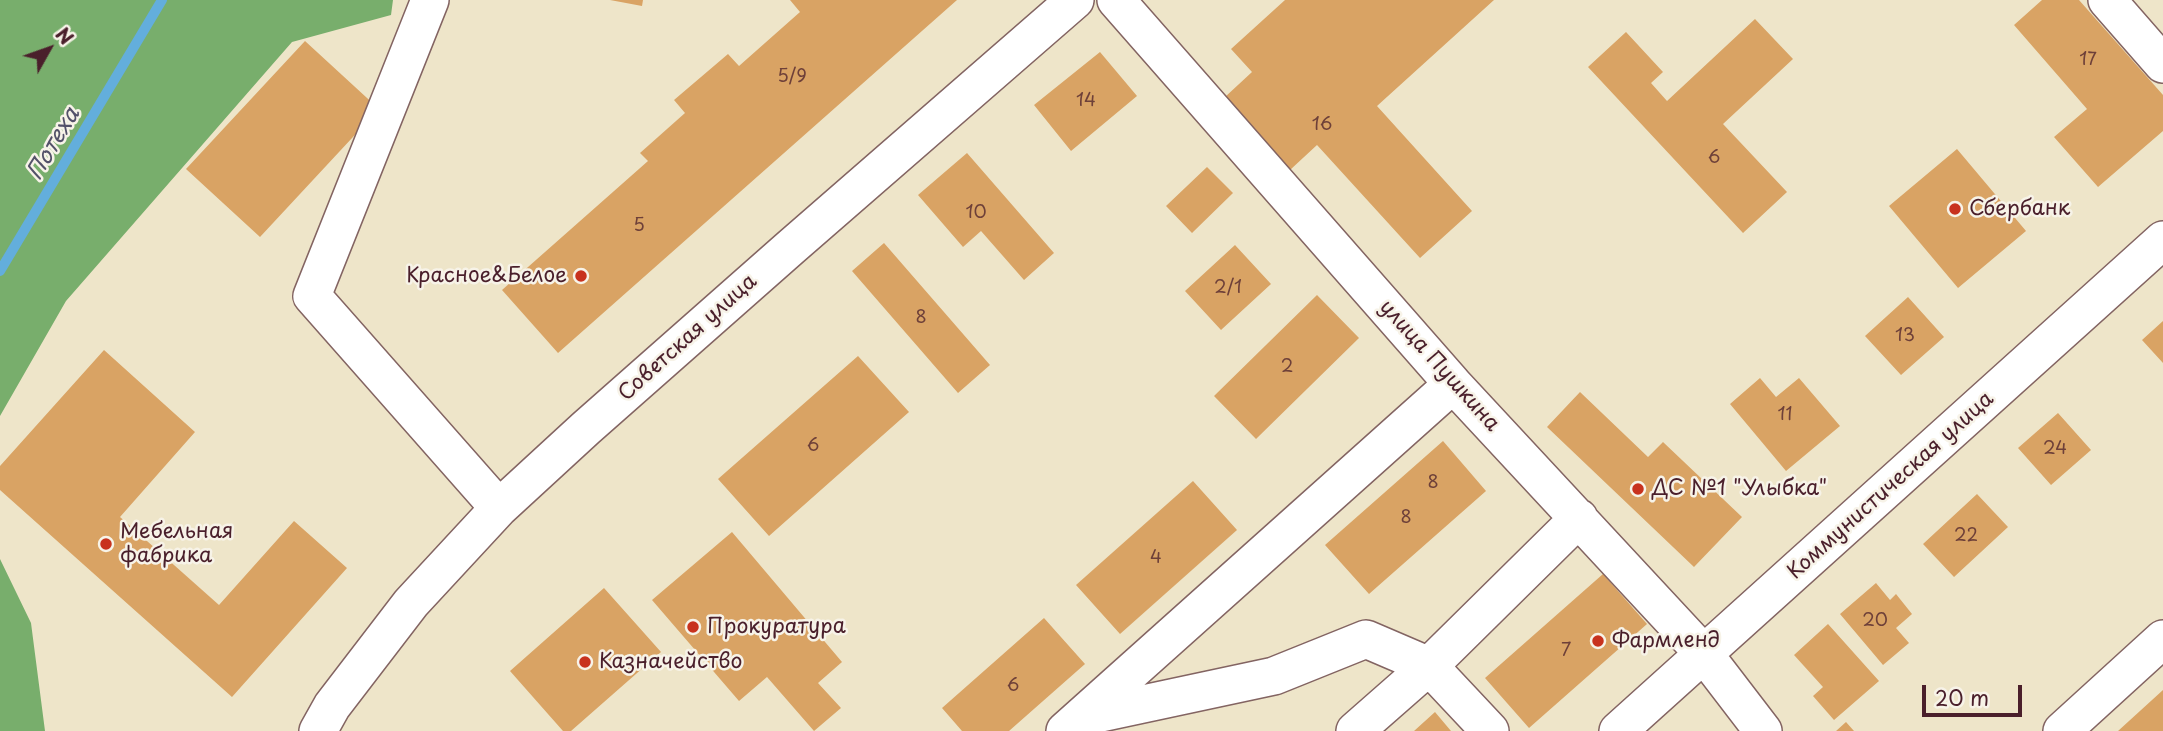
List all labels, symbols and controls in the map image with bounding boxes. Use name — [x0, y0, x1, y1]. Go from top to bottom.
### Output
north arrow — [14, 14, 84, 84]
text: N — [50, 21, 81, 50]
house number: 17 — [2079, 49, 2097, 71]
house number: 5/9 — [777, 66, 807, 88]
house number: 14 — [1076, 90, 1096, 112]
water label: Потеха — [22, 103, 86, 185]
house number: 16 — [1312, 114, 1332, 136]
house number: 6 — [1708, 147, 1720, 169]
place label: Сбербанк — [1969, 196, 2070, 222]
marker: Сбербанк — [1947, 201, 1963, 217]
house number: 10 — [965, 202, 987, 224]
house number: 5 — [633, 215, 645, 237]
place label: Красное&Белое — [406, 263, 567, 289]
marker: Красное&Белое — [573, 268, 589, 284]
street label: Советская улица — [614, 269, 762, 407]
house number: 2/1 — [1214, 277, 1242, 299]
street label: улица Пушкина — [1373, 295, 1505, 437]
house number: 8 — [915, 307, 927, 329]
house number: 13 — [1895, 325, 1915, 347]
house number: 2 — [1281, 356, 1293, 378]
street label: Коммунистическая улица — [1783, 387, 1999, 585]
house number: 11 — [1777, 404, 1793, 426]
house number: 6 — [807, 435, 819, 457]
house number: 24 — [2043, 438, 2067, 460]
house number: 8 — [1427, 472, 1439, 494]
place label: ДС №1 "Улыбка" — [1652, 476, 1827, 502]
marker: ДС №1 "Улыбка" — [1630, 481, 1646, 497]
house number: 8 — [1400, 507, 1412, 529]
place label: Мебельная фабрика — [120, 519, 233, 569]
house number: 22 — [1954, 525, 1978, 547]
marker: Мебельная фабрика — [98, 536, 114, 552]
house number: 4 — [1150, 547, 1162, 569]
house number: 20 — [1862, 610, 1888, 632]
place label: Прокуратура — [707, 614, 846, 640]
marker: Прокуратура — [685, 619, 701, 635]
place label: Фармленд — [1612, 628, 1720, 654]
marker: Фармленд — [1590, 633, 1606, 649]
house number: 7 — [1561, 640, 1571, 662]
place label: Казначейство — [599, 649, 742, 675]
marker: Казначейство — [577, 654, 593, 670]
scale bar — [1925, 672, 2025, 716]
house number: 6 — [1007, 675, 1019, 697]
text: 20 m — [1935, 681, 1989, 713]

